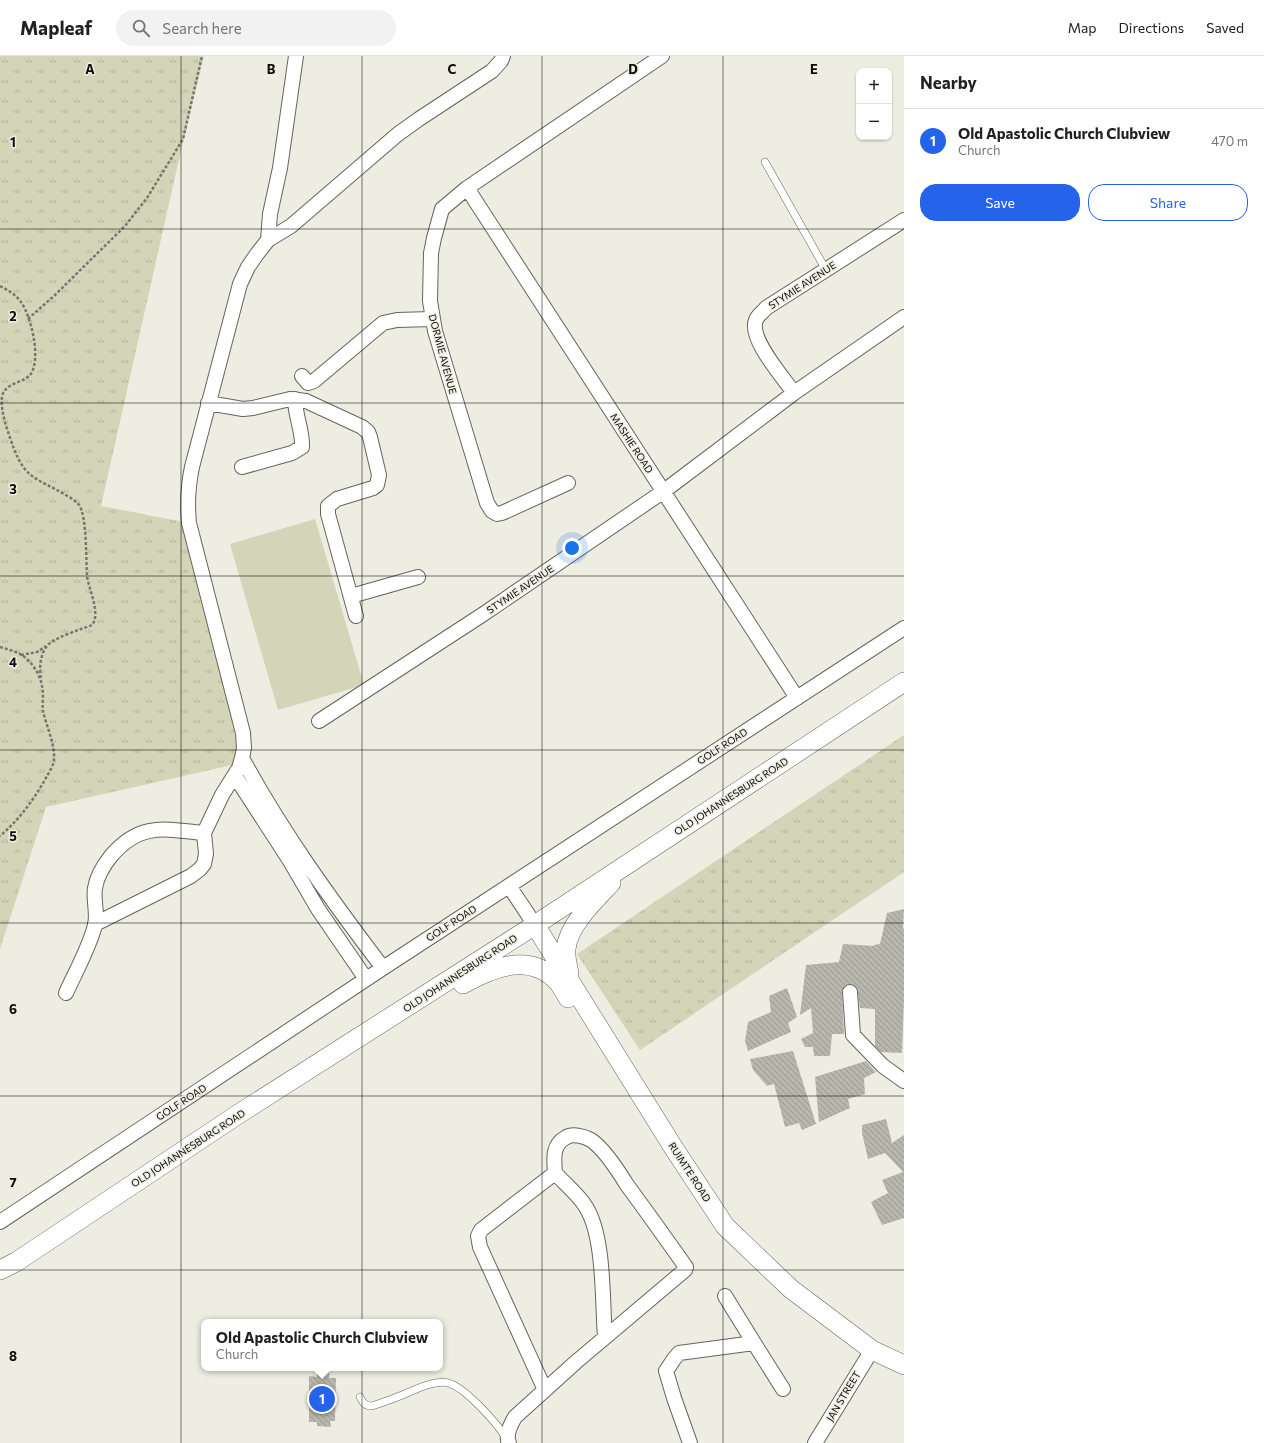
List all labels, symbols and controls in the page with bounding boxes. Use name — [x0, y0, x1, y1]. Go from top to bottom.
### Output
search box — [116, 10, 396, 46]
text: Mapleaf — [20, 16, 92, 39]
icon: search — [130, 17, 152, 39]
text: Search here — [162, 19, 242, 37]
text: Map — [1068, 19, 1097, 36]
text: Directions — [1119, 19, 1184, 36]
text: Saved — [1206, 19, 1244, 36]
text: A — [85, 61, 95, 77]
text: B — [267, 61, 276, 77]
text: C — [448, 61, 457, 77]
text: D — [628, 61, 638, 77]
text: E — [810, 61, 818, 77]
map controls — [856, 68, 892, 140]
button: + — [856, 68, 892, 104]
text: Nearby — [920, 72, 977, 93]
button: − — [856, 104, 892, 140]
text: Old Apastolic Church Clubview — [958, 124, 1170, 142]
text: 1 — [930, 133, 936, 149]
text: 470 m — [1211, 133, 1248, 149]
text: 1 — [10, 134, 16, 150]
text: Church — [958, 142, 1000, 158]
button: Save — [920, 184, 1080, 221]
button: Share — [1088, 184, 1248, 221]
street label: STYMIE AVENUE — [766, 259, 838, 311]
text: 2 — [9, 308, 17, 324]
street label: DORMIE AVENUE — [427, 313, 459, 395]
street label: MASHIE ROAD — [608, 411, 656, 475]
text: 3 — [9, 481, 17, 497]
your location — [562, 538, 582, 558]
street label: STYMIE AVENUE — [484, 562, 556, 616]
text: 4 — [9, 654, 17, 670]
street label: GOLF ROAD — [695, 725, 749, 767]
street label: OLD JOHANNESBURG ROAD — [672, 755, 790, 837]
text: 5 — [9, 828, 17, 844]
street label: GOLF ROAD — [424, 902, 478, 944]
street label: OLD JOHANNESBURG ROAD — [401, 932, 519, 1014]
text: 6 — [9, 1001, 17, 1017]
street label: GOLF ROAD — [154, 1081, 208, 1123]
street label: OLD JOHANNESBURG ROAD — [129, 1107, 247, 1189]
street label: RUIMTE ROAD — [666, 1140, 714, 1204]
text: 7 — [9, 1174, 17, 1190]
popup — [201, 1319, 443, 1371]
text: Old Apastolic Church Clubview — [216, 1328, 428, 1346]
text: Church — [216, 1346, 258, 1362]
text: 8 — [9, 1348, 17, 1364]
street label: JAN STREET — [823, 1368, 863, 1423]
pin: 1 — [309, 1384, 335, 1414]

